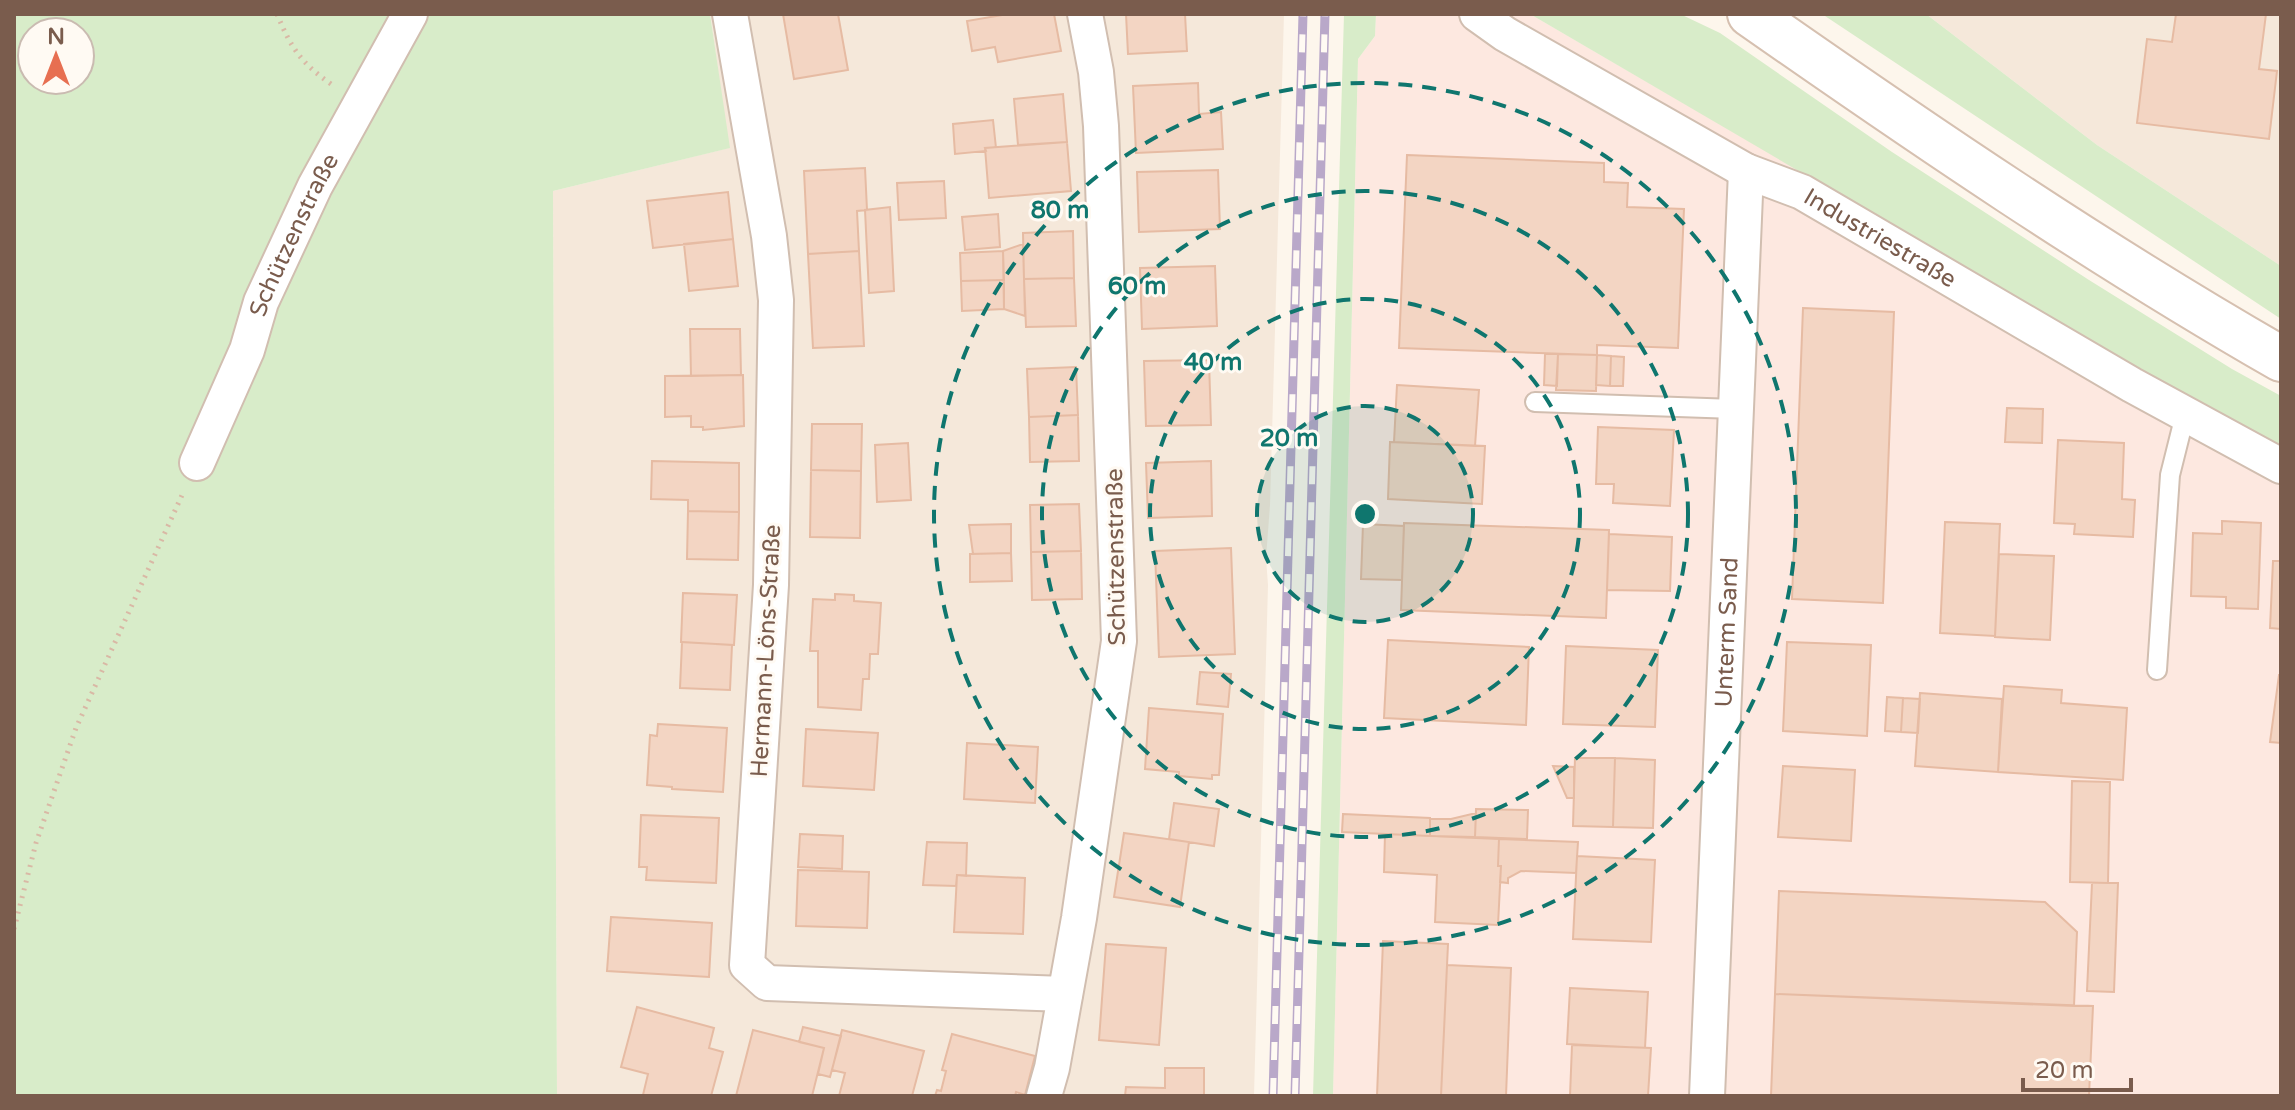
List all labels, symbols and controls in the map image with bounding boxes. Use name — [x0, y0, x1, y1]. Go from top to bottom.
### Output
north arrow — [16, 16, 96, 96]
text: N — [47, 24, 65, 50]
street label: Schützenstraße — [243, 148, 345, 320]
street label: Industriestraße — [1799, 182, 1962, 294]
text: 80 m — [1031, 196, 1089, 225]
text: 60 m — [1108, 272, 1166, 301]
text: 40 m — [1184, 348, 1242, 377]
text: 20 m — [1260, 424, 1318, 453]
street label: Schützenstraße — [1100, 468, 1132, 646]
centre of rings — [1351, 500, 1379, 528]
street label: Hermann-Löns-Straße — [745, 524, 787, 778]
street label: Unterm Sand — [1709, 557, 1744, 708]
scale bar — [2023, 1042, 2131, 1092]
text: 20 m — [2035, 1056, 2093, 1085]

